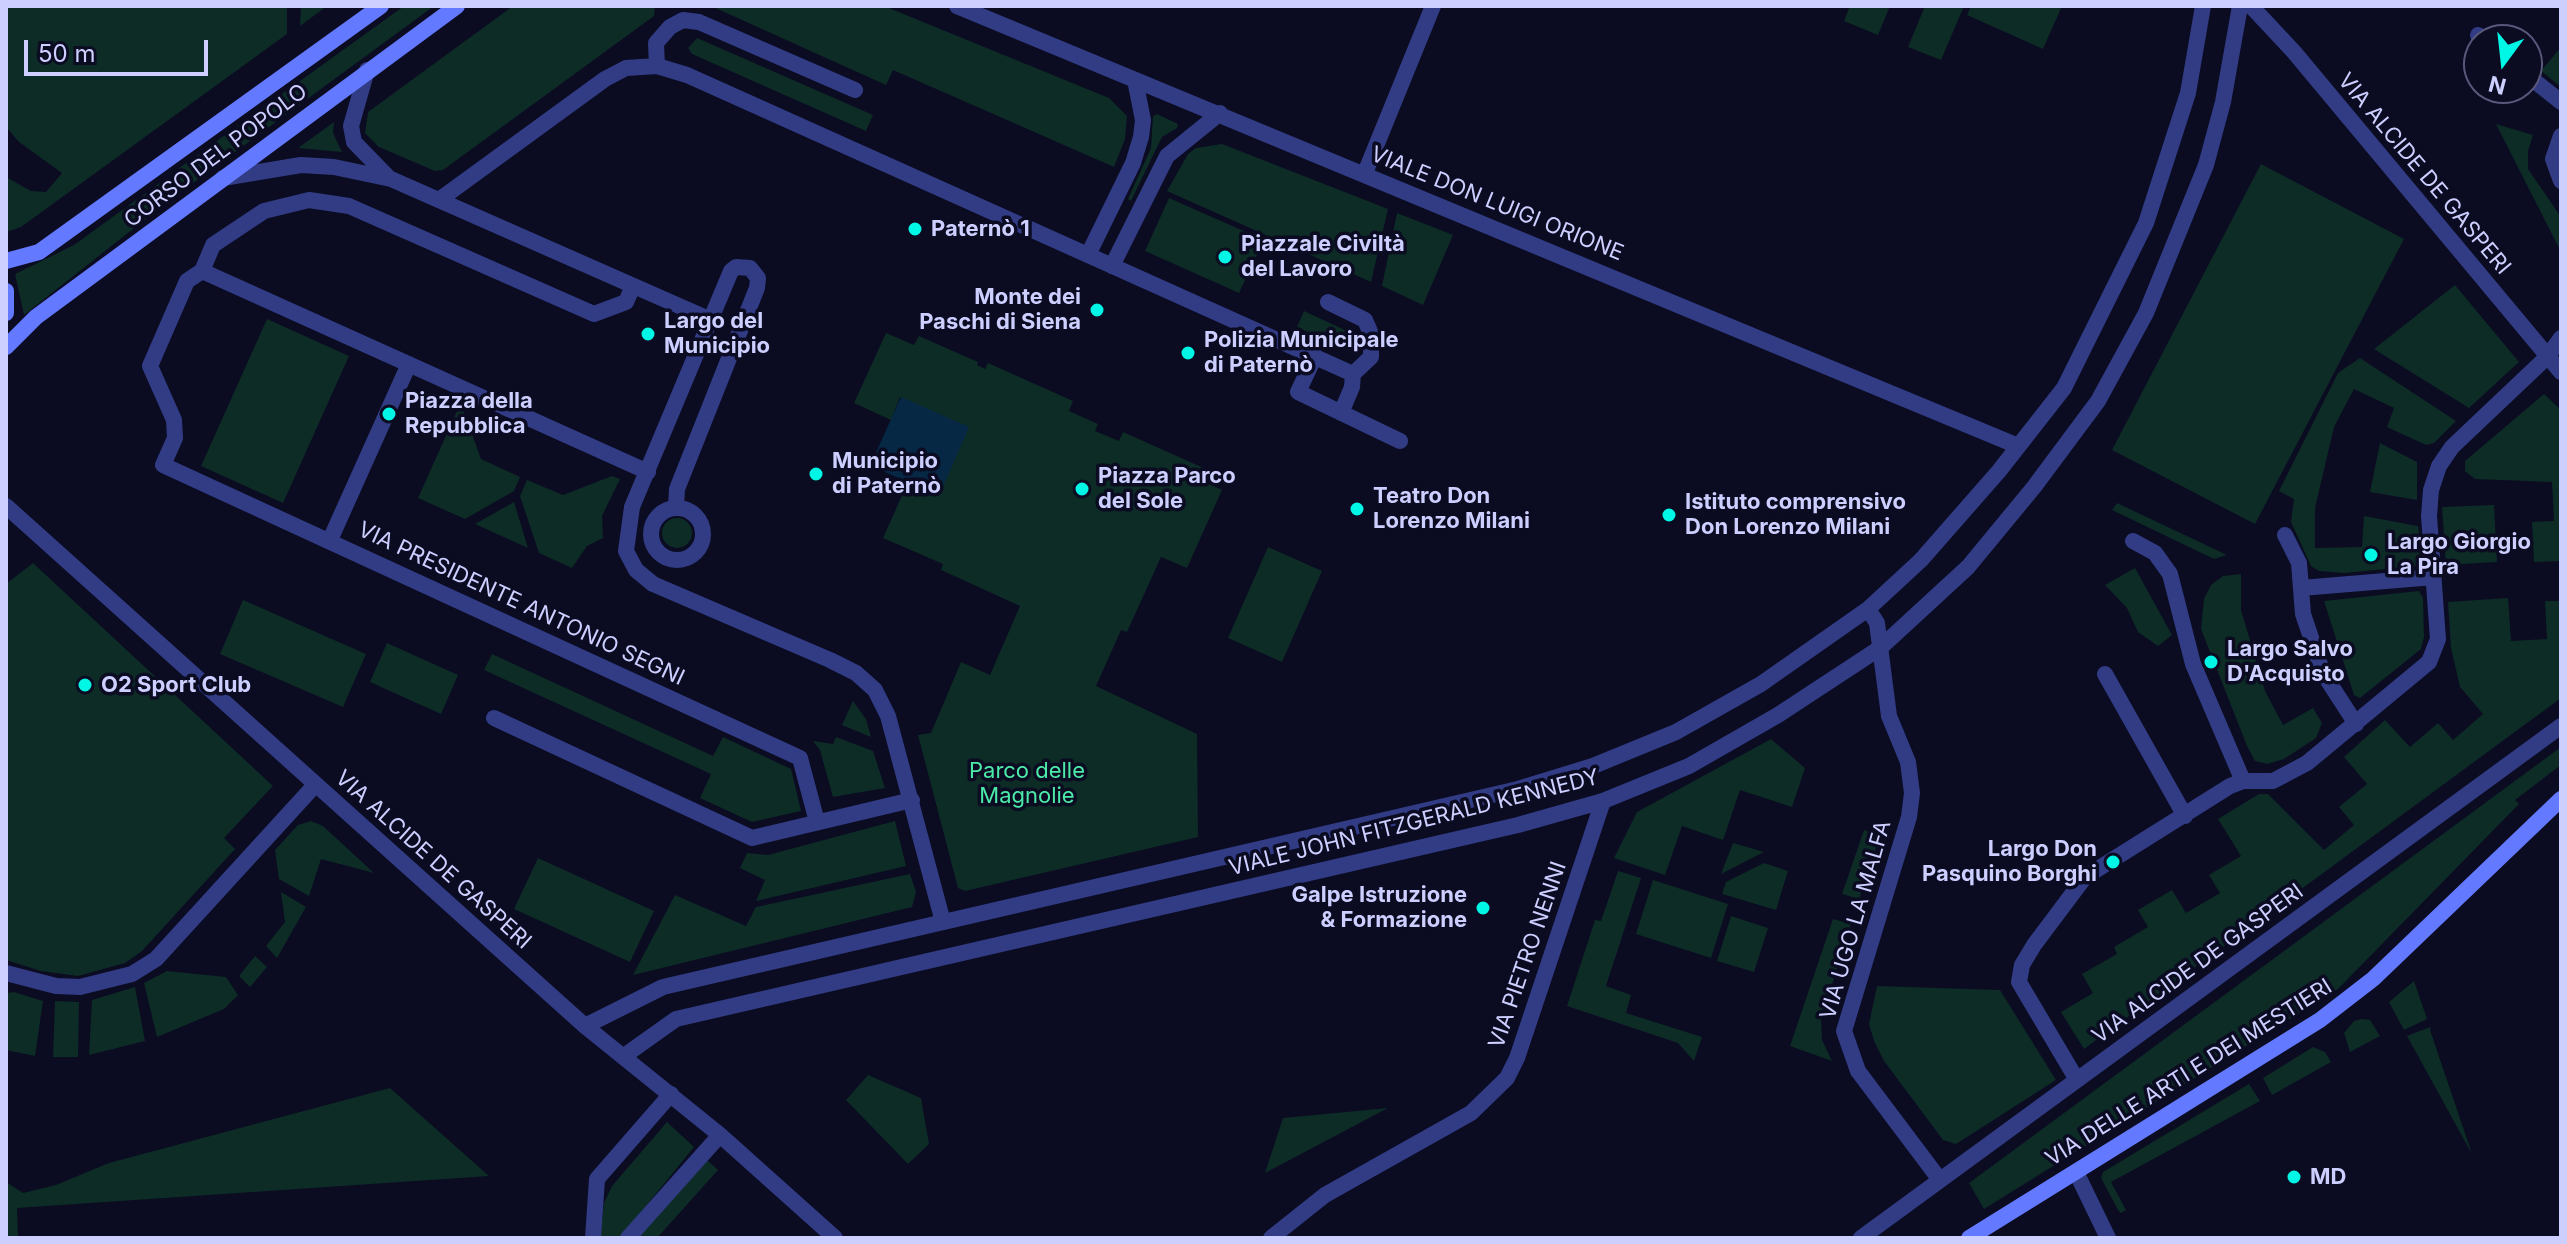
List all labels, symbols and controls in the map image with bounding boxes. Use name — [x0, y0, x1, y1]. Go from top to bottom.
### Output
scale bar — [28, 24, 212, 74]
north arrow — [2463, 24, 2543, 104]
text: 50 m — [38, 39, 96, 68]
street label: VIA ALCIDE DE GASPERI — [2332, 68, 2516, 280]
text: N — [2486, 71, 2509, 100]
street label: CORSO DEL POPOLO — [119, 79, 313, 233]
street label: VIALE DON LUIGI ORIONE — [1367, 141, 1627, 267]
place label: Paternò 1 — [931, 216, 1030, 242]
marker: Paternò 1 — [906, 220, 924, 238]
place label: Piazzale Civiltà del Lavoro — [1241, 231, 1405, 282]
marker: Piazzale Civiltà del Lavoro — [1216, 248, 1234, 266]
place label: Monte dei Paschi di Siena — [919, 284, 1081, 336]
marker: Monte dei Paschi di Siena — [1088, 301, 1106, 319]
place label: Largo del Municipio — [664, 308, 770, 360]
marker: Largo del Municipio — [639, 325, 657, 343]
place label: Polizia Municipale di Paternò — [1204, 327, 1399, 378]
marker: Polizia Municipale di Paternò — [1179, 344, 1197, 362]
place label: Piazza della Repubblica — [405, 388, 533, 440]
marker: Piazza della Repubblica — [380, 405, 398, 423]
place label: Municipio di Paternò — [832, 448, 941, 500]
place label: Piazza Parco del Sole — [1098, 463, 1236, 514]
marker: Municipio di Paternò — [807, 465, 825, 483]
marker: Piazza Parco del Sole — [1073, 480, 1091, 498]
place label: Teatro Don Lorenzo Milani — [1373, 483, 1530, 534]
place label: Istituto comprensivo Don Lorenzo Milani — [1685, 489, 1906, 540]
marker: Teatro Don Lorenzo Milani — [1348, 500, 1366, 518]
marker: Istituto comprensivo Don Lorenzo Milani — [1660, 506, 1678, 524]
street label: VIA PRESIDENTE ANTONIO SEGNI — [354, 517, 688, 691]
place label: Largo Giorgio La Pira — [2387, 529, 2531, 580]
marker: Largo Giorgio La Pira — [2362, 546, 2380, 564]
place label: Largo Salvo D'Acquisto — [2227, 636, 2353, 688]
marker: Largo Salvo D'Acquisto — [2202, 653, 2220, 671]
place label: O2 Sport Club — [101, 672, 251, 698]
marker: O2 Sport Club — [76, 676, 94, 694]
park label: Parco delle Magnolie — [969, 758, 1085, 810]
street label: VIALE JOHN FITZGERALD KENNEDY — [1226, 764, 1602, 882]
street label: VIA ALCIDE DE GASPERI — [330, 765, 536, 955]
street label: VIA UGO LA MALFA — [1815, 817, 1897, 1023]
place label: Largo Don Pasquino Borghi — [1922, 836, 2097, 888]
marker: Largo Don Pasquino Borghi — [2104, 853, 2122, 871]
street label: VIA PIETRO NENNI — [1484, 858, 1572, 1052]
street label: VIA ALCIDE DE GASPERI — [2087, 879, 2309, 1049]
place label: Galpe Istruzione & Formazione — [1292, 882, 1467, 934]
marker: Galpe Istruzione & Formazione — [1474, 899, 1492, 917]
street label: VIA DELLE ARTI E DEI MESTIERI — [2041, 974, 2337, 1172]
place label: MD — [2310, 1164, 2346, 1190]
marker: MD — [2285, 1168, 2303, 1186]

